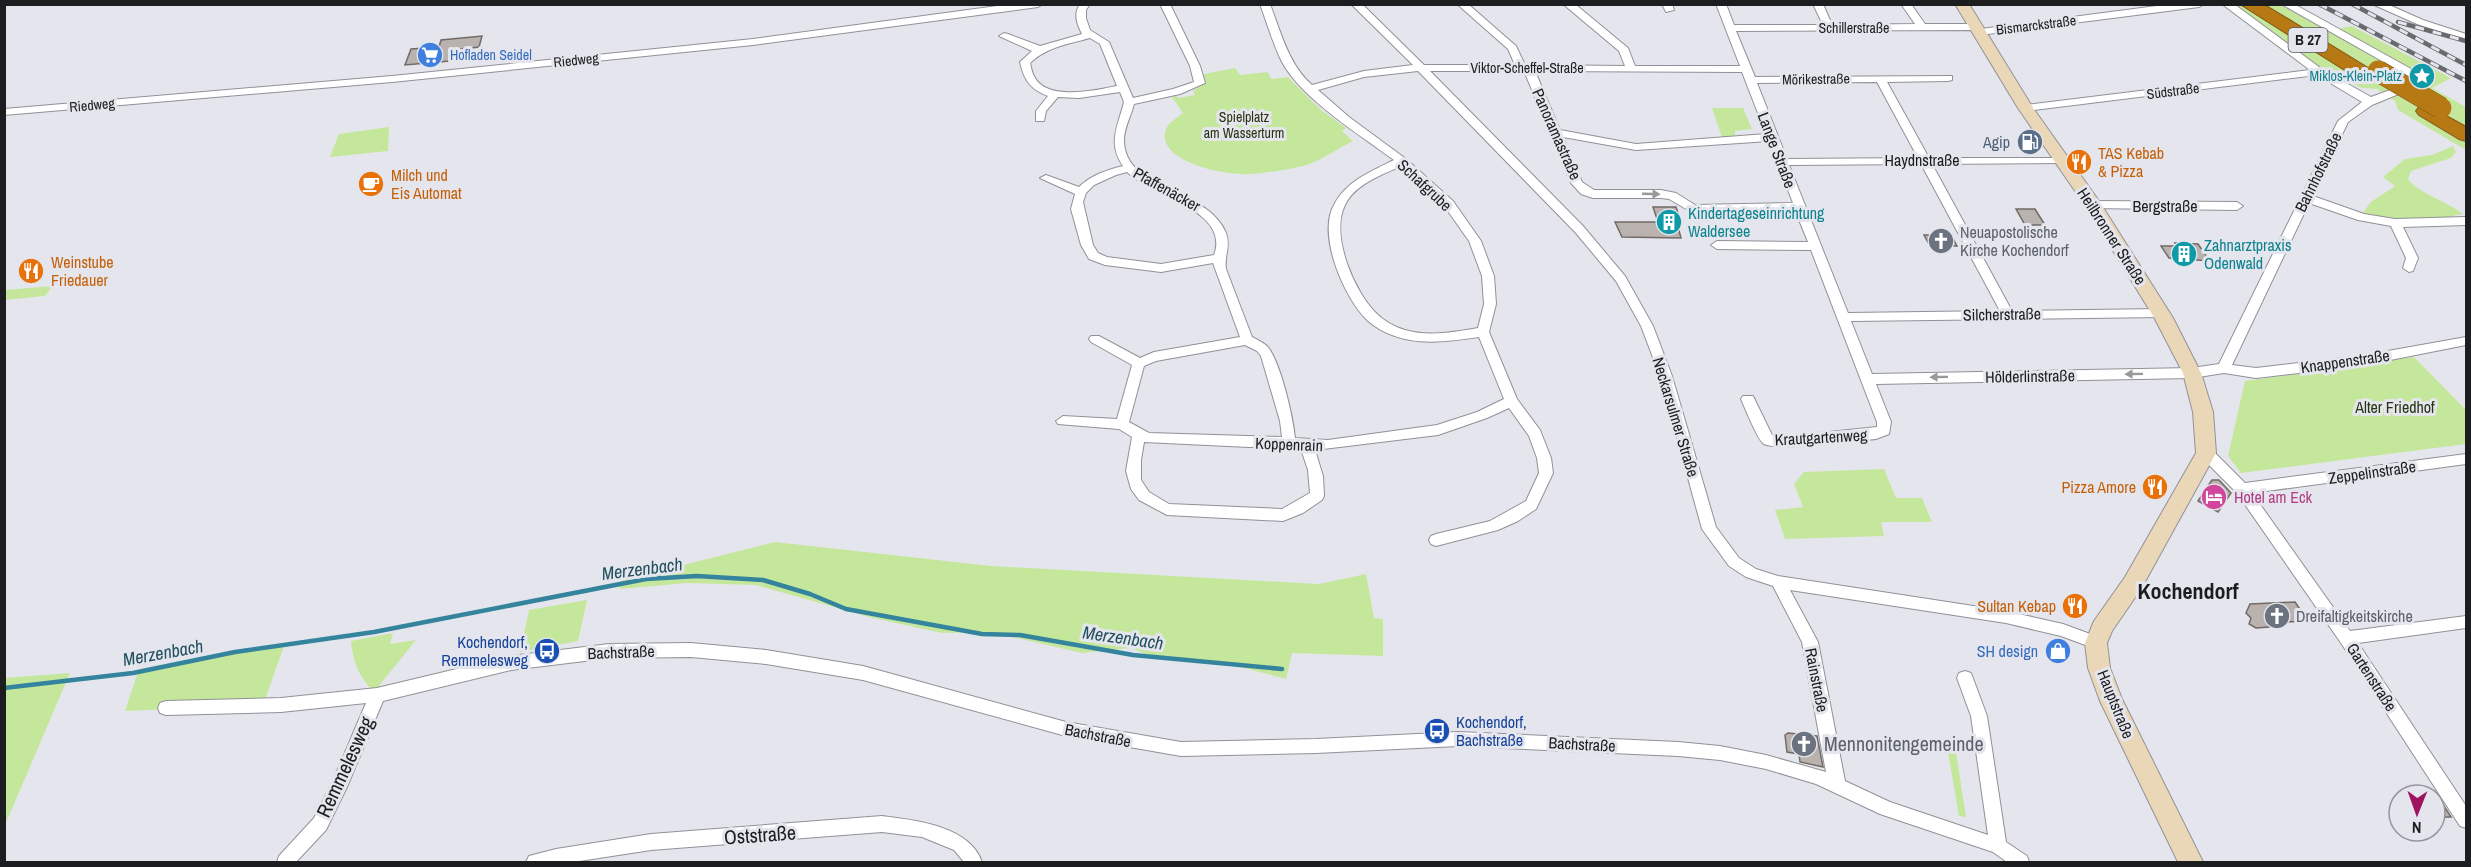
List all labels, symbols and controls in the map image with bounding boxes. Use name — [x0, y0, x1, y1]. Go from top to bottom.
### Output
street label: Bismarckstraße — [1995, 11, 2077, 39]
street label: Schillerstraße — [1819, 19, 1889, 37]
road number: B 27 — [2288, 28, 2328, 52]
supermarket icon: Hofladen Seidel — [415, 40, 445, 70]
place label: Hofladen Seidel — [450, 46, 532, 64]
street label: Riedweg — [553, 49, 600, 71]
street label: Viktor-Scheffel-Straße — [1470, 59, 1584, 77]
place icon: Miklos-Klein-Platz — [2407, 61, 2437, 91]
place label: Miklos-Klein-Platz — [2310, 67, 2402, 85]
street label: Mörikestraße — [1782, 69, 1850, 89]
street label: Südstraße — [2146, 79, 2200, 103]
street label: Panoramastraße — [1527, 85, 1587, 183]
street label: Riedweg — [69, 94, 116, 116]
park label: Spielplatz am Wasserturm — [1204, 108, 1284, 142]
street label: Lange Straße — [1752, 109, 1802, 191]
fuel station icon: Agip — [2015, 127, 2045, 157]
street label: Bahnhofstraße — [2289, 128, 2347, 216]
place label: Agip — [1982, 131, 2010, 153]
place label: TAS Kebab & Pizza — [2098, 142, 2164, 182]
restaurant icon: TAS Kebab & Pizza — [2064, 147, 2094, 177]
street label: Haydnstraße — [1884, 149, 1960, 171]
street label: Schafgrube — [1393, 154, 1457, 216]
street label: Pfaffenäcker — [1130, 162, 1205, 217]
place label: Milch und Eis Automat — [391, 164, 462, 204]
cafe icon: Milch und Eis Automat — [356, 169, 386, 199]
street label: Heilbronner Straße — [2072, 183, 2152, 289]
one-way arrow — [1642, 189, 1661, 198]
street label: Bergstraße — [2133, 195, 2197, 217]
place label: Kindertageseinrichtung Waldersee — [1688, 202, 1825, 242]
building icon: Kindertageseinrichtung Waldersee — [1654, 207, 1684, 237]
place label: Neuapostolische Kirche Kochendorf — [1960, 221, 2069, 261]
church icon: Neuapostolische Kirche Kochendorf — [1926, 226, 1956, 256]
place label: Zahnarztpraxis Odenwald — [2204, 234, 2292, 274]
building icon: Zahnarztpraxis Odenwald — [2169, 239, 2199, 269]
place label: Weinstube Friedauer — [51, 251, 114, 291]
restaurant icon: Weinstube Friedauer — [16, 256, 46, 286]
street label: Silcherstraße — [1963, 302, 2041, 326]
street label: Knappenstraße — [2299, 344, 2391, 378]
street label: Neckarsulmer Straße — [1647, 355, 1705, 479]
street label: Hölderlinstraße — [1985, 364, 2075, 388]
one-way arrow — [2124, 369, 2143, 379]
one-way arrow — [1929, 372, 1948, 382]
park label: Alter Friedhof — [2354, 396, 2435, 418]
street label: Krautgartenweg — [1774, 424, 1869, 450]
street label: Koppenrain — [1255, 432, 1323, 456]
street label: Zeppelinstraße — [2327, 455, 2417, 489]
restaurant icon: Pizza Amore — [2140, 472, 2170, 502]
place label: Pizza Amore — [2062, 476, 2136, 498]
hotel icon: Hotel am Eck — [2199, 482, 2229, 512]
place label: Hotel am Eck — [2234, 486, 2312, 508]
water label: Merzenbach — [600, 551, 684, 586]
district label: Kochendorf — [2137, 576, 2239, 606]
restaurant icon: Sultan Kebap — [2060, 591, 2090, 621]
place label: Sultan Kebap — [1977, 595, 2056, 617]
church icon: Dreifaltigkeitskirche — [2262, 601, 2292, 631]
place label: Dreifaltigkeitskirche — [2296, 605, 2413, 627]
water label: Merzenbach — [1081, 619, 1165, 656]
place label: Kochendorf, Remmelesweg — [441, 631, 529, 671]
water label: Merzenbach — [121, 633, 205, 672]
bus stop icon: Kochendorf, Remmelesweg — [532, 636, 562, 666]
shop icon: SH design — [2043, 636, 2073, 666]
street label: Gartenstraße — [2342, 639, 2402, 715]
street label: Bachstraße — [587, 640, 655, 664]
place label: SH design — [1977, 640, 2038, 662]
street label: Rainstraße — [1800, 646, 1834, 714]
street label: Hauptstraße — [2092, 666, 2140, 742]
place label: Kochendorf, Bachstraße — [1456, 711, 1527, 751]
street label: Remmelesweg — [309, 712, 380, 822]
bus stop icon: Kochendorf, Bachstraße — [1422, 716, 1452, 746]
street label: Bachstraße — [1063, 718, 1133, 752]
church icon: Mennonitengemeinde — [1789, 729, 1819, 759]
place label: Mennonitengemeinde — [1824, 730, 1984, 757]
street label: Bachstraße — [1548, 731, 1616, 757]
north arrow — [2387, 783, 2447, 843]
text: N — [2412, 817, 2422, 839]
street label: Oststraße — [723, 819, 797, 850]

